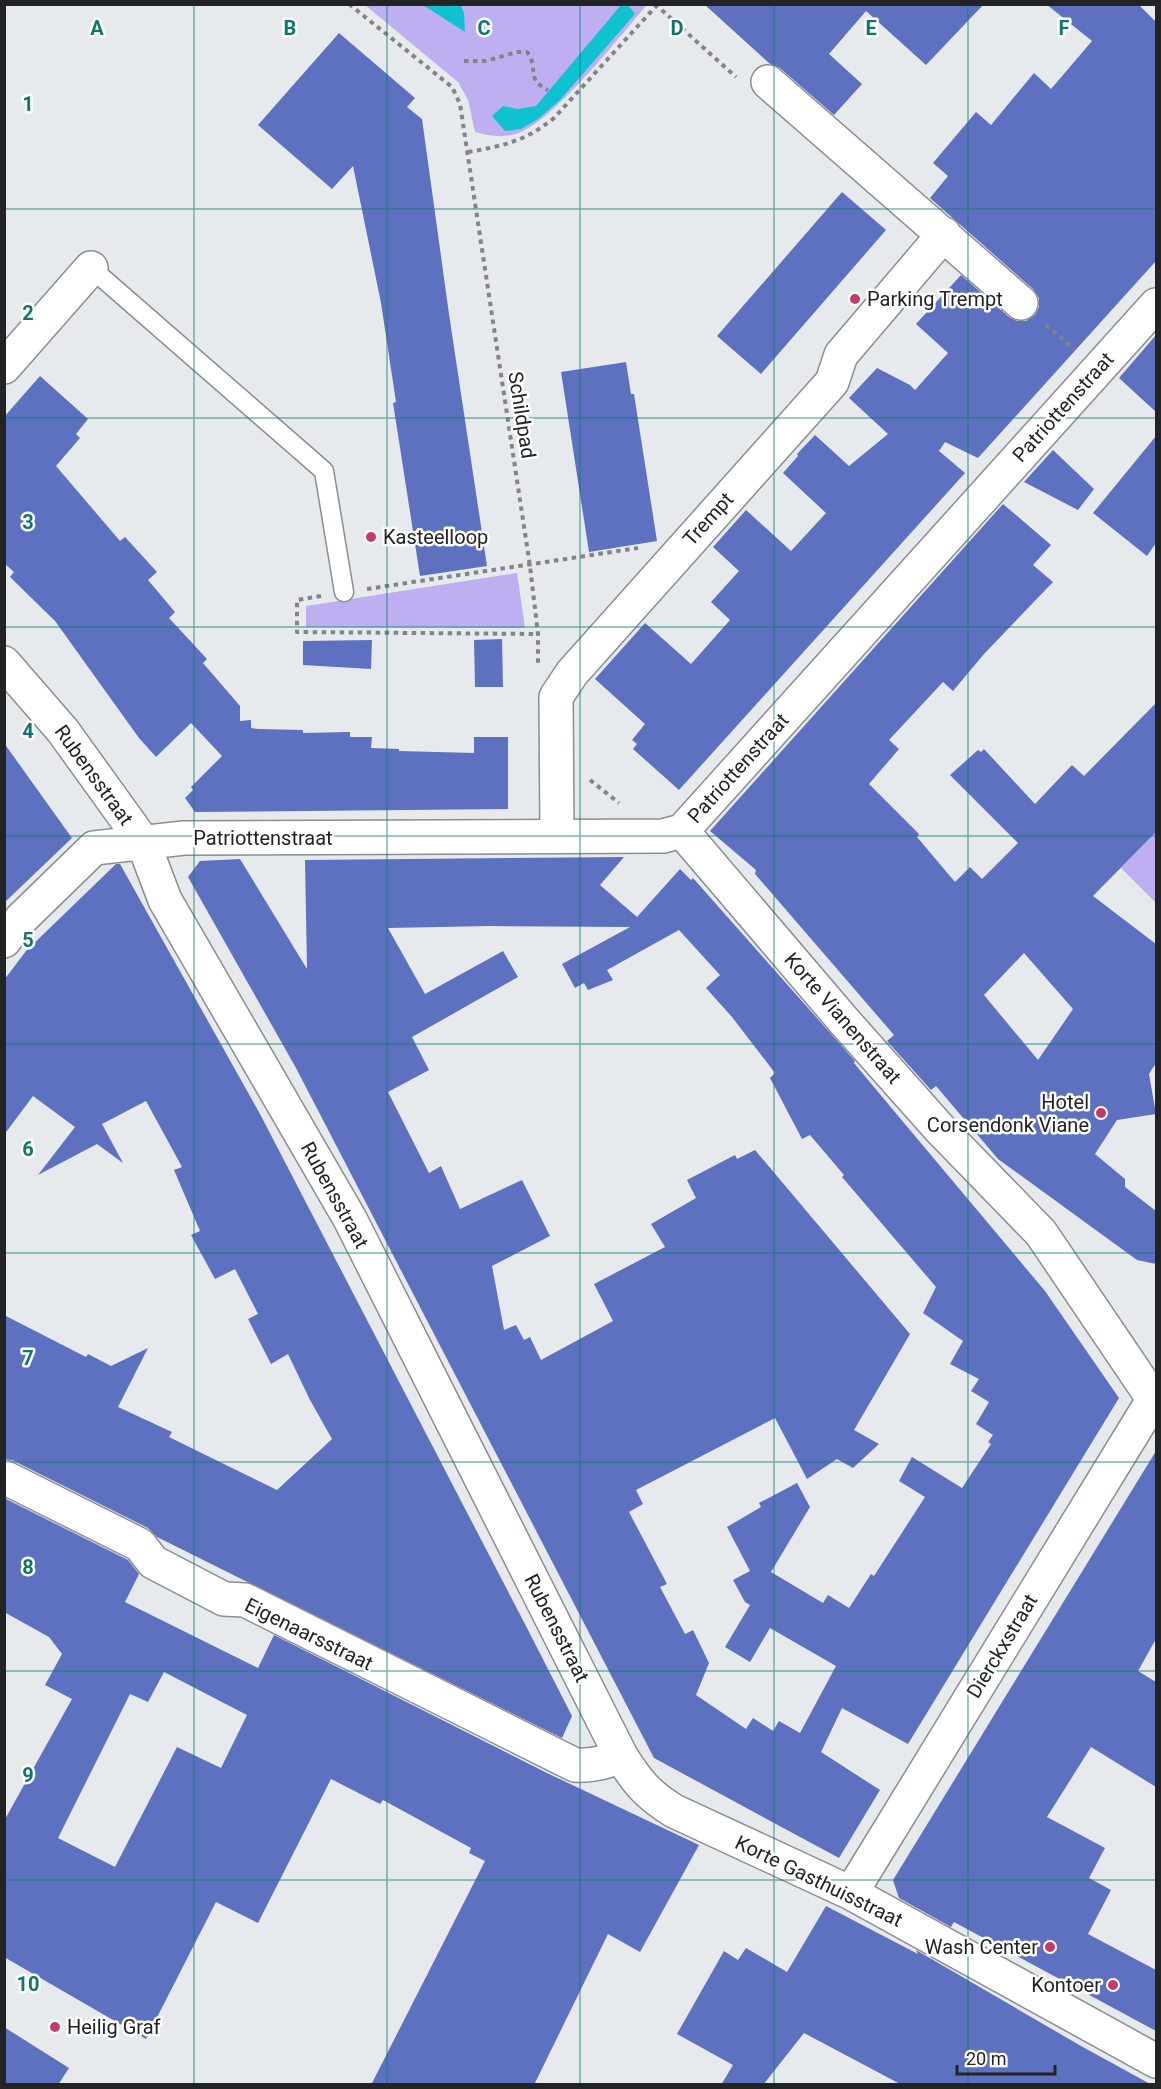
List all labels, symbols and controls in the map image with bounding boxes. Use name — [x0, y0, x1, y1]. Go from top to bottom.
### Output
text: A — [90, 16, 104, 40]
text: B — [284, 16, 296, 40]
text: C — [477, 16, 491, 40]
text: D — [671, 16, 684, 40]
text: E — [865, 16, 877, 40]
text: F — [1059, 16, 1070, 40]
text: 1 — [22, 92, 34, 116]
place label: Parking Trempt — [867, 287, 1003, 311]
marker: Parking Trempt — [848, 292, 862, 306]
text: 2 — [22, 301, 34, 325]
street label: Patriottenstraat — [1007, 347, 1119, 467]
street label: Schildpad — [503, 370, 541, 460]
street label: Trempt — [678, 487, 738, 551]
text: 3 — [22, 510, 34, 534]
place label: Kasteelloop — [383, 525, 488, 549]
marker: Kasteelloop — [364, 530, 378, 544]
street label: Patriottenstraat — [682, 708, 794, 828]
text: 4 — [22, 719, 34, 743]
street label: Rubensstraat — [50, 720, 138, 830]
street label: Patriottenstraat — [193, 826, 333, 850]
text: 5 — [22, 928, 34, 952]
street label: Korte Vianenstraat — [780, 948, 906, 1088]
place label: Hotel Corsendonk Viane — [927, 1090, 1089, 1137]
marker: Hotel Corsendonk Viane — [1094, 1106, 1108, 1120]
text: 6 — [22, 1137, 34, 1161]
street label: Rubensstraat — [296, 1138, 374, 1252]
text: 7 — [22, 1346, 34, 1370]
text: 8 — [22, 1555, 34, 1579]
street label: Rubensstraat — [519, 1570, 595, 1686]
street label: Dierckxstraat — [962, 1590, 1042, 1702]
street label: Eigenaarsstraat — [241, 1593, 377, 1675]
text: 9 — [22, 1763, 34, 1787]
street label: Korte Gasthuisstraat — [731, 1830, 907, 1932]
place label: Wash Center — [925, 1935, 1038, 1959]
marker: Wash Center — [1043, 1940, 1057, 1954]
text: 10 — [17, 1972, 39, 1996]
place label: Kontoer — [1031, 1973, 1101, 1997]
marker: Kontoer — [1106, 1978, 1120, 1992]
place label: Heilig Graf — [67, 2015, 161, 2039]
marker: Heilig Graf — [48, 2020, 62, 2034]
scale bar — [957, 2038, 1054, 2076]
text: 20 m — [966, 2048, 1006, 2069]

